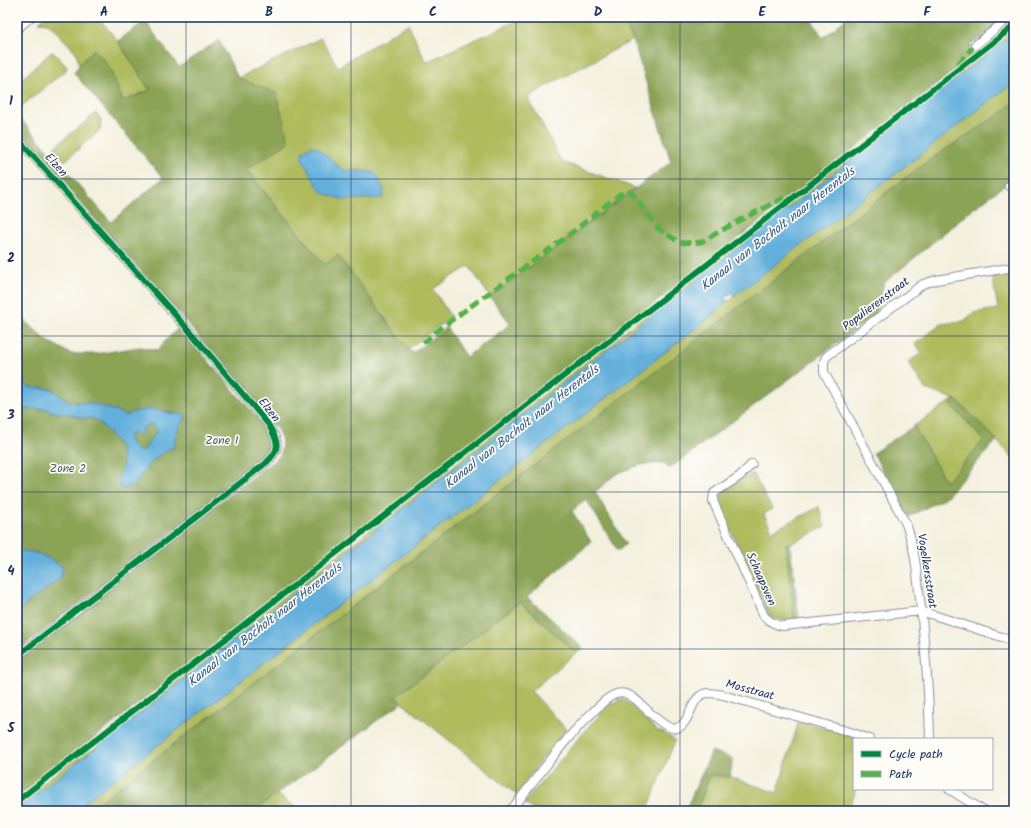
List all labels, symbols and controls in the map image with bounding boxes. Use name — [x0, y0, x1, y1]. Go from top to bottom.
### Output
text: A — [100, 2, 108, 23]
text: B — [265, 2, 273, 23]
text: C — [429, 2, 437, 23]
text: D — [594, 2, 603, 23]
text: E — [758, 2, 766, 23]
text: F — [923, 2, 931, 23]
text: 1 — [9, 91, 13, 112]
street label: Elzen — [40, 149, 72, 181]
water label: Kanaal van Bocholt naar Herentals — [696, 161, 861, 296]
text: 2 — [7, 248, 15, 269]
street label: Populierenstraat — [838, 272, 914, 336]
water label: Kanaal van Bocholt naar Herentals — [440, 359, 605, 494]
street label: Elzen — [253, 393, 285, 427]
text: 3 — [6, 405, 15, 426]
park label: Zone 1 — [205, 431, 239, 450]
park label: Zone 2 — [50, 459, 86, 478]
street label: Vogelkersstraat — [912, 532, 942, 610]
street label: Schaapsven — [741, 549, 781, 609]
water label: Kanaal van Bocholt naar Herentals — [183, 557, 348, 692]
text: 4 — [7, 561, 15, 582]
street label: Mosstraat — [724, 674, 777, 706]
text: 5 — [7, 718, 16, 739]
legend — [853, 738, 993, 790]
text: Cycle path — [889, 745, 943, 764]
text: Path — [889, 765, 912, 784]

